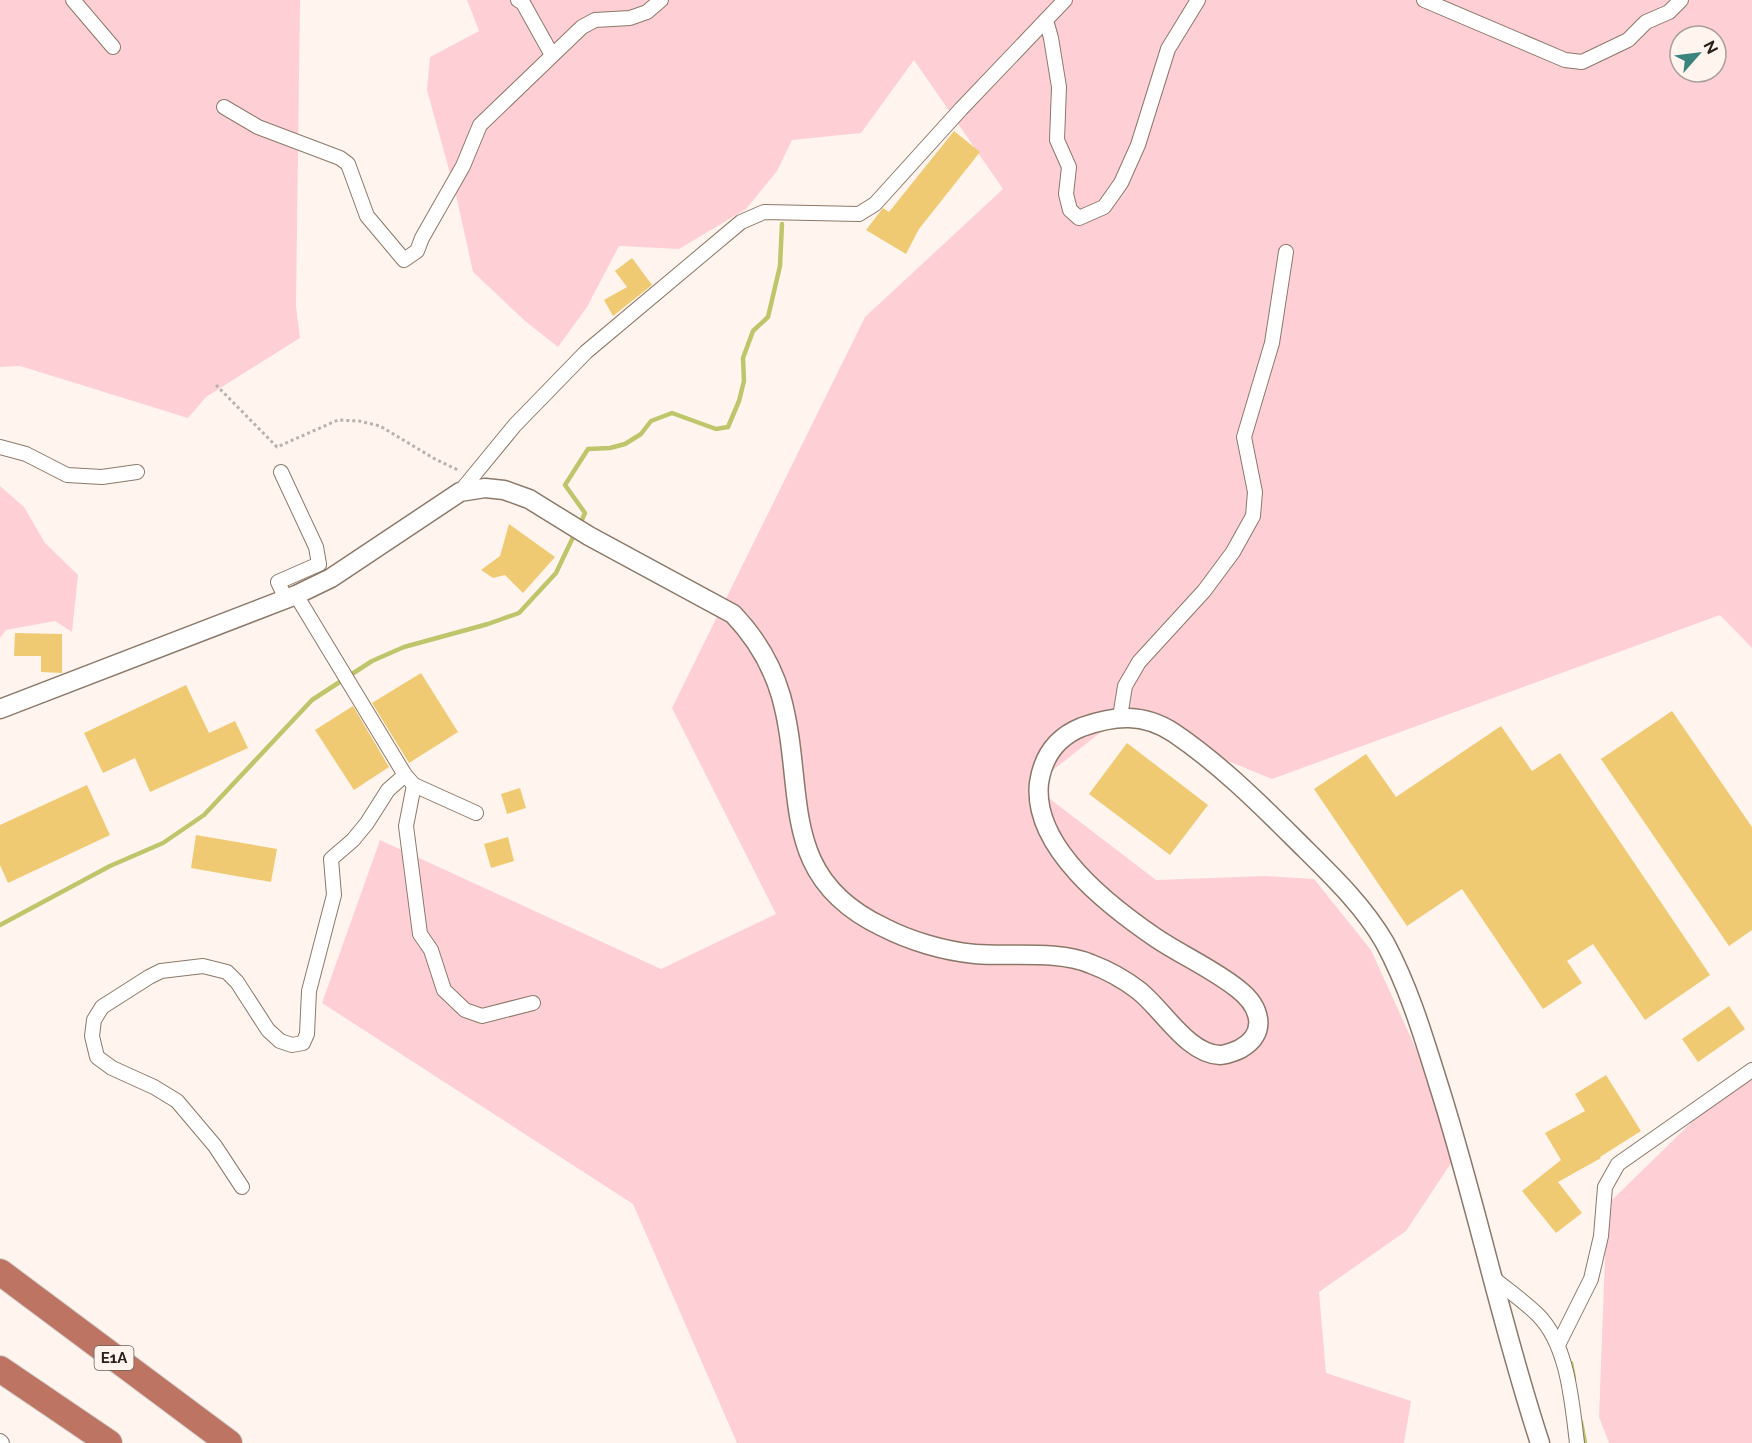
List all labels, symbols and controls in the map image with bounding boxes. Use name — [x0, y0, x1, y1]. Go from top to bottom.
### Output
north arrow — [1668, 24, 1728, 84]
text: N — [1700, 37, 1722, 57]
road number: E1A — [94, 1346, 134, 1370]

